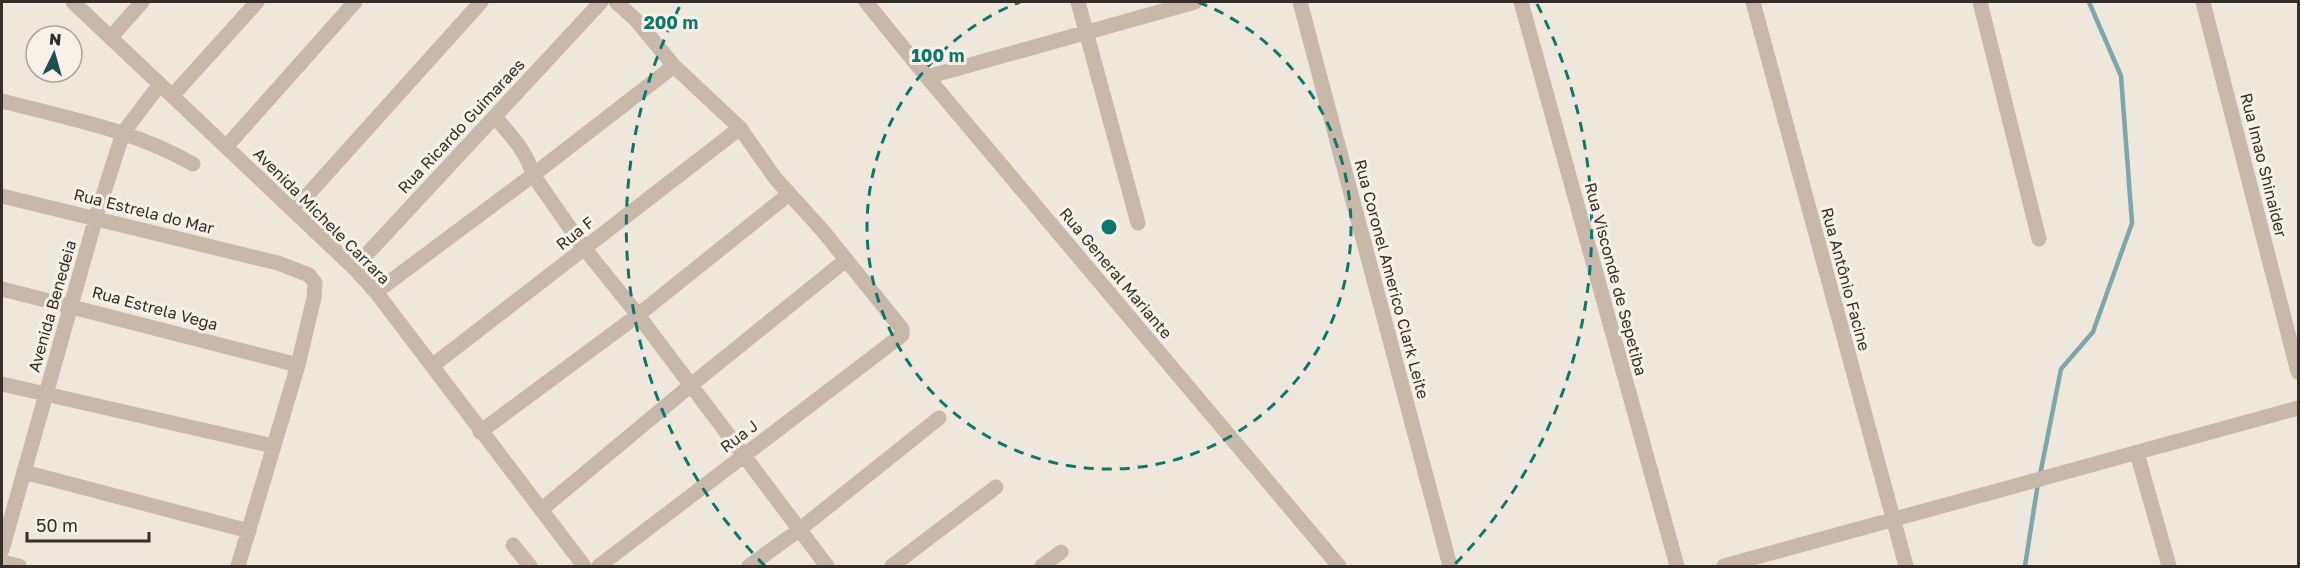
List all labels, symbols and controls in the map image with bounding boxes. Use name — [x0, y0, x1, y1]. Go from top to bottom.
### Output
text: 200 m — [644, 11, 698, 33]
north arrow — [24, 24, 84, 84]
text: N — [48, 29, 62, 50]
text: 100 m — [912, 44, 964, 66]
street label: Rua Ricardo Guimaraes — [393, 54, 529, 198]
street label: Rua Imao Shinaider — [2236, 91, 2292, 239]
street label: Avenida Michele Carrara — [249, 143, 395, 289]
street label: Rua Coronel Americo Clark Leite — [1350, 157, 1434, 401]
street label: Rua Visconde de Sepetiba — [1581, 180, 1651, 378]
street label: Rua Estrela do Mar — [72, 184, 216, 238]
street label: Rua General Mariante — [1055, 203, 1177, 343]
street label: Rua Antônio Facine — [1817, 205, 1875, 353]
street label: Rua F — [552, 212, 598, 254]
centre of rings — [1099, 217, 1119, 237]
street label: Avenida Benedeia — [24, 238, 80, 374]
street label: Rua Estrela Vega — [90, 282, 220, 334]
street label: Rua J — [716, 415, 762, 457]
scale bar — [27, 505, 148, 543]
text: 50 m — [36, 514, 78, 536]

